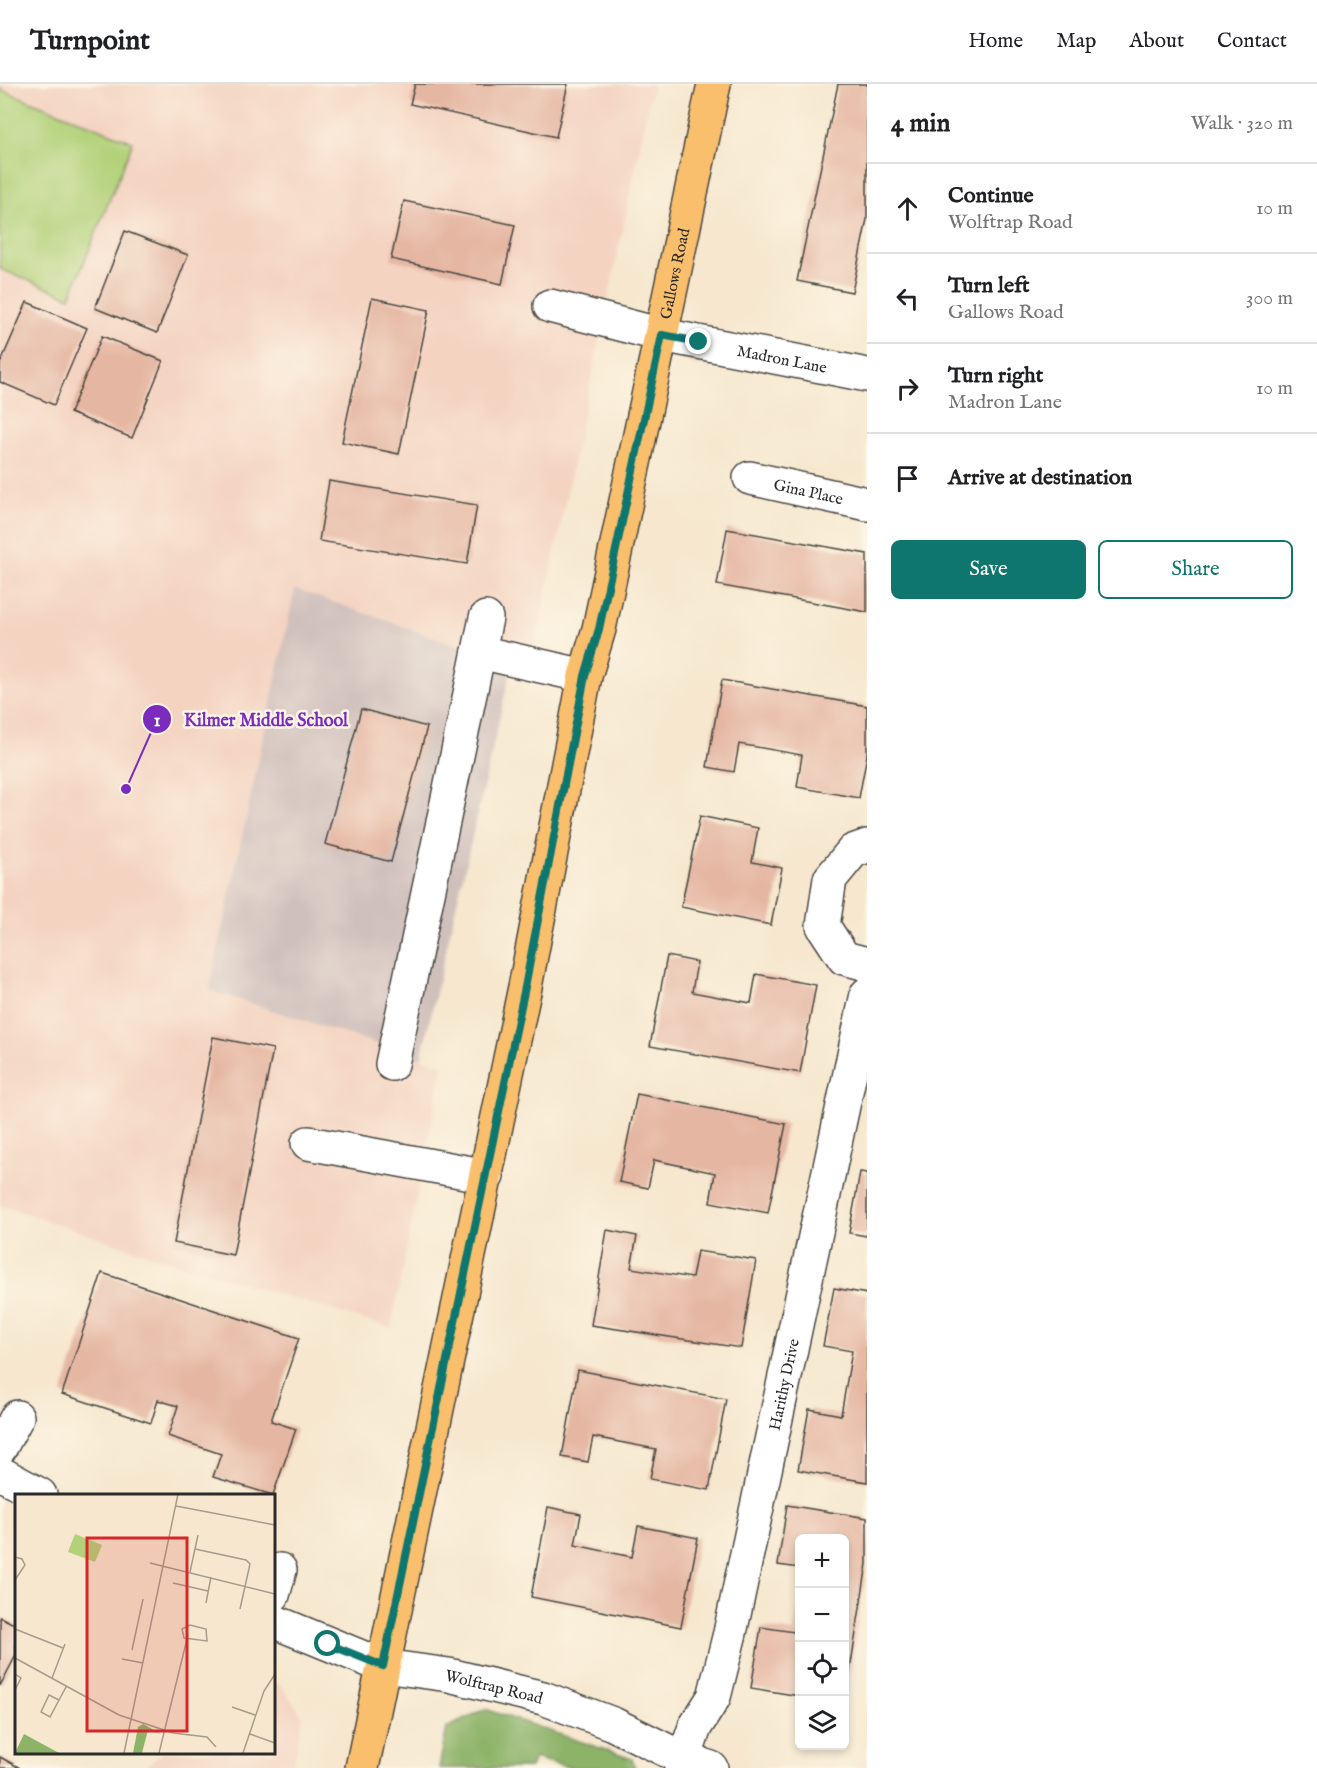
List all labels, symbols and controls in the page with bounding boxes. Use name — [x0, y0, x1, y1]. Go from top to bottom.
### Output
text: Turnpoint — [30, 24, 150, 59]
text: Home — [968, 28, 1023, 55]
text: Map — [1056, 28, 1096, 55]
text: About — [1129, 28, 1184, 55]
text: Contact — [1217, 28, 1287, 55]
text: 4 min — [891, 107, 950, 140]
text: Walk · 320 m — [1191, 111, 1293, 136]
text: Continue — [948, 182, 1034, 210]
icon: ahead — [891, 192, 924, 225]
text: 10 m — [1256, 196, 1293, 221]
text: Wolftrap Road — [948, 210, 1073, 235]
street label: Gallows Road — [657, 226, 695, 321]
text: Turn left — [948, 272, 1030, 300]
icon: left — [891, 282, 924, 315]
text: 300 m — [1246, 286, 1293, 311]
text: Gallows Road — [948, 300, 1064, 325]
route end — [685, 328, 711, 354]
street label: Madron Lane — [735, 342, 828, 379]
text: Turn right — [948, 362, 1043, 390]
icon: right — [891, 372, 924, 405]
text: 10 m — [1256, 376, 1293, 401]
text: Madron Lane — [948, 390, 1062, 415]
icon: arrive — [891, 462, 924, 495]
text: Arrive at destination — [948, 464, 1132, 492]
street label: Gina Place — [771, 476, 845, 510]
button: Save — [891, 540, 1086, 599]
button: Share — [1098, 540, 1293, 599]
callout: Kilmer Middle School — [142, 701, 360, 737]
text: 1 — [154, 710, 161, 733]
text: Kilmer Middle School — [184, 710, 349, 733]
street label: Harithy Drive — [766, 1337, 805, 1433]
inset map — [15, 1494, 274, 1753]
map controls — [795, 1534, 849, 1750]
button: + — [795, 1534, 849, 1588]
button: − — [795, 1588, 849, 1642]
route start — [314, 1630, 340, 1656]
button: locate — [795, 1642, 849, 1696]
street label: Wolftrap Road — [443, 1666, 545, 1710]
button: layers — [795, 1696, 849, 1750]

